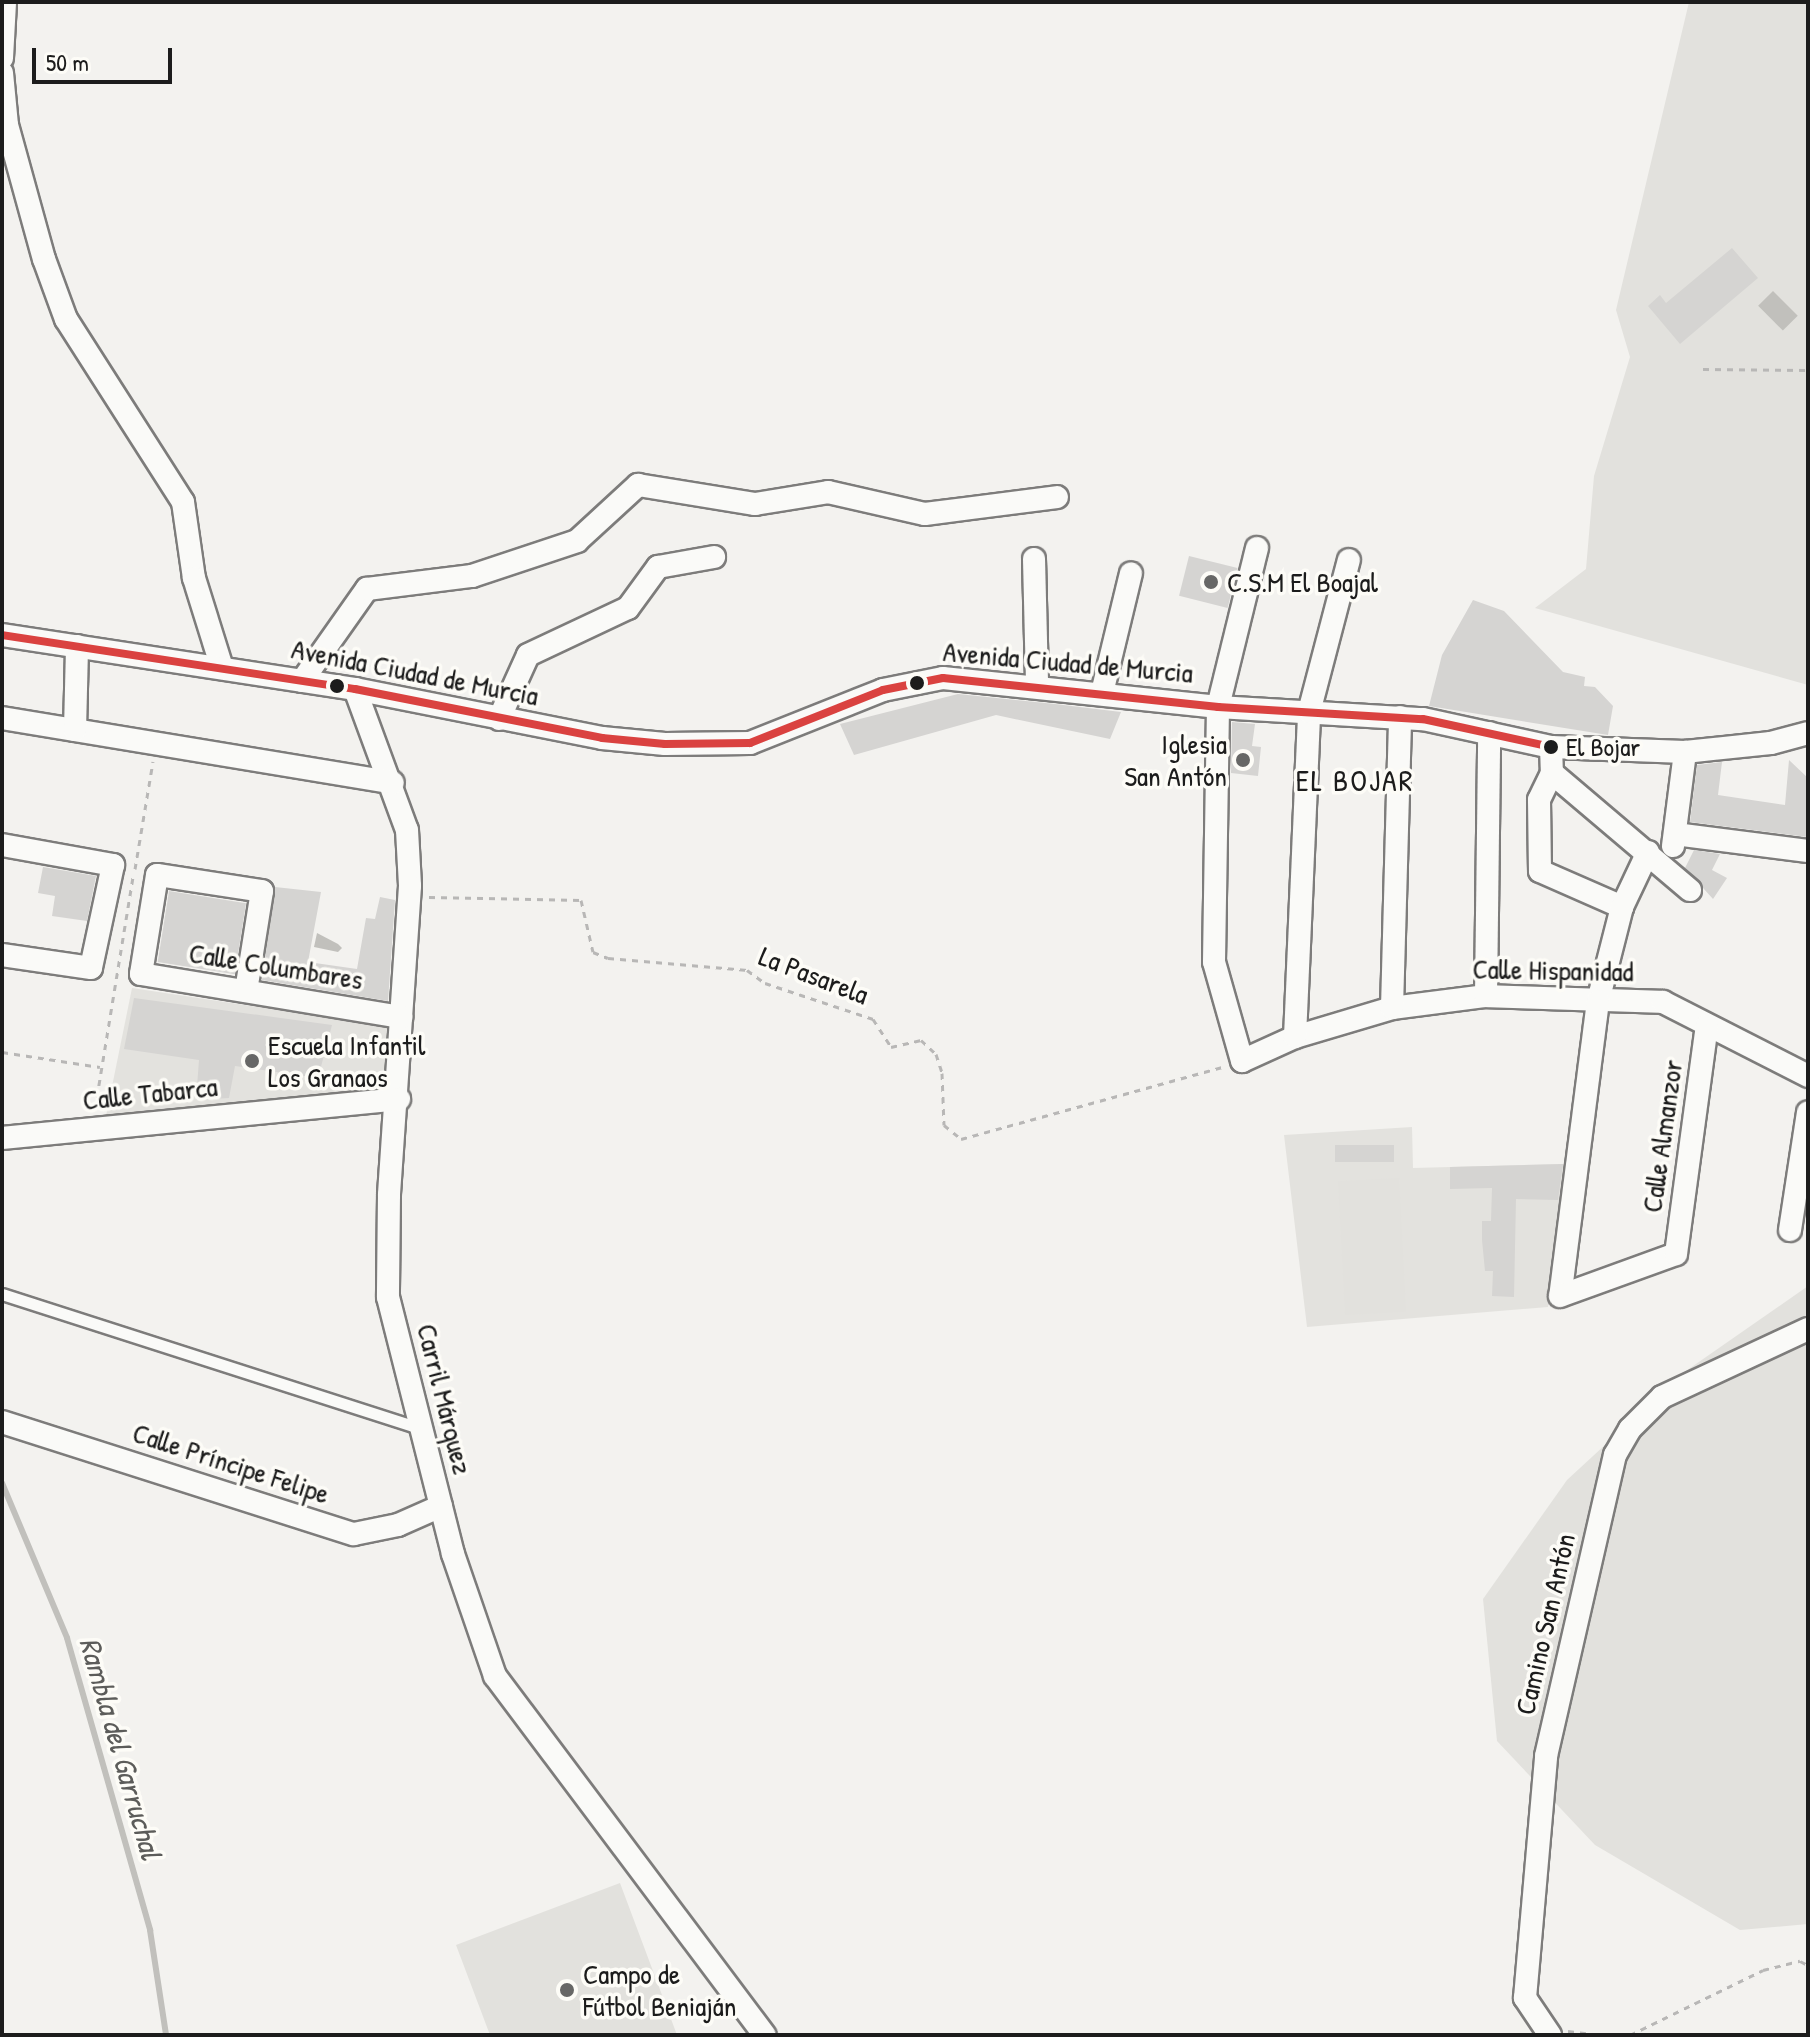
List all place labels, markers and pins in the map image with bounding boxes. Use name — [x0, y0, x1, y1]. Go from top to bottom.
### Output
place label: C.S.M El Boajal — [1227, 565, 1378, 599]
marker: C.S.M El Boajal — [1202, 573, 1220, 591]
unlabelled marker — [909, 675, 925, 691]
unlabelled marker — [329, 678, 345, 694]
place label: Iglesia San Antón — [1124, 727, 1227, 793]
place label: El Bojar — [1566, 731, 1640, 763]
marker: El Bojar — [1543, 739, 1559, 755]
marker: Iglesia San Antón — [1234, 751, 1252, 769]
place label: Escuela Infantil Los Granaos — [268, 1028, 425, 1094]
marker: Escuela Infantil Los Granaos — [243, 1052, 261, 1070]
place label: Campo de Fútbol Beniaján — [583, 1957, 736, 2023]
marker: Campo de Fútbol Beniaján — [558, 1981, 576, 1999]

